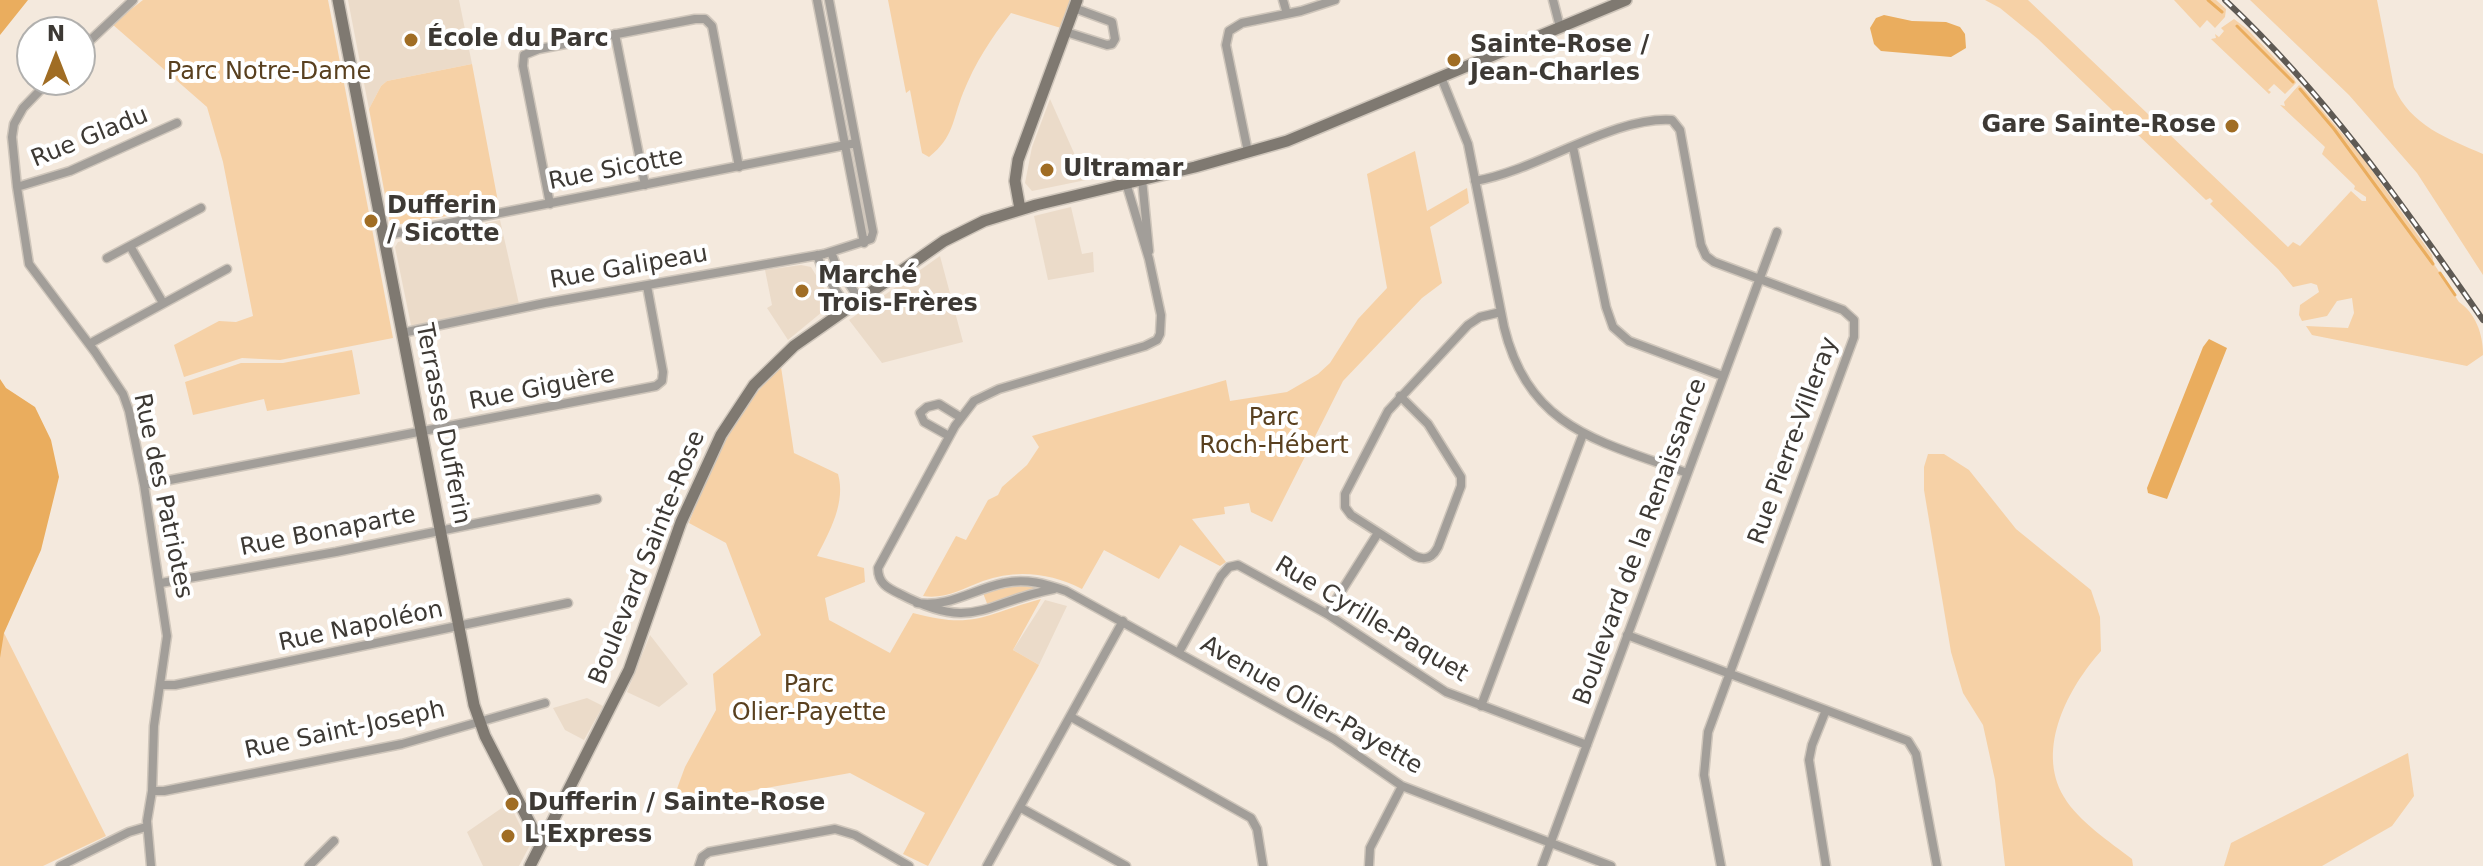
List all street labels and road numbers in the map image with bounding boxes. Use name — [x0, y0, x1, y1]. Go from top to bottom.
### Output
street label: Rue Gladu — [27, 101, 153, 175]
street label: Rue Sicotte — [546, 143, 686, 197]
street label: Rue Galipeau — [548, 240, 710, 296]
street label: Terrasse Dufferin — [408, 321, 476, 527]
street label: Rue Pierre-Villeray — [1743, 333, 1845, 549]
street label: Rue Giguère — [467, 361, 617, 417]
street label: Boulevard de la Renaissance — [1568, 375, 1714, 709]
street label: Rue des Patriotes — [126, 391, 198, 601]
street label: Boulevard Sainte-Rose — [584, 427, 712, 689]
street label: Rue Bonaparte — [238, 501, 418, 563]
street label: Rue Cyrille-Paquet — [1269, 551, 1473, 689]
street label: Rue Napoléon — [276, 596, 446, 658]
street label: Avenue Olier-Payette — [1195, 631, 1427, 781]
street label: Rue Saint-Joseph — [242, 696, 448, 766]

